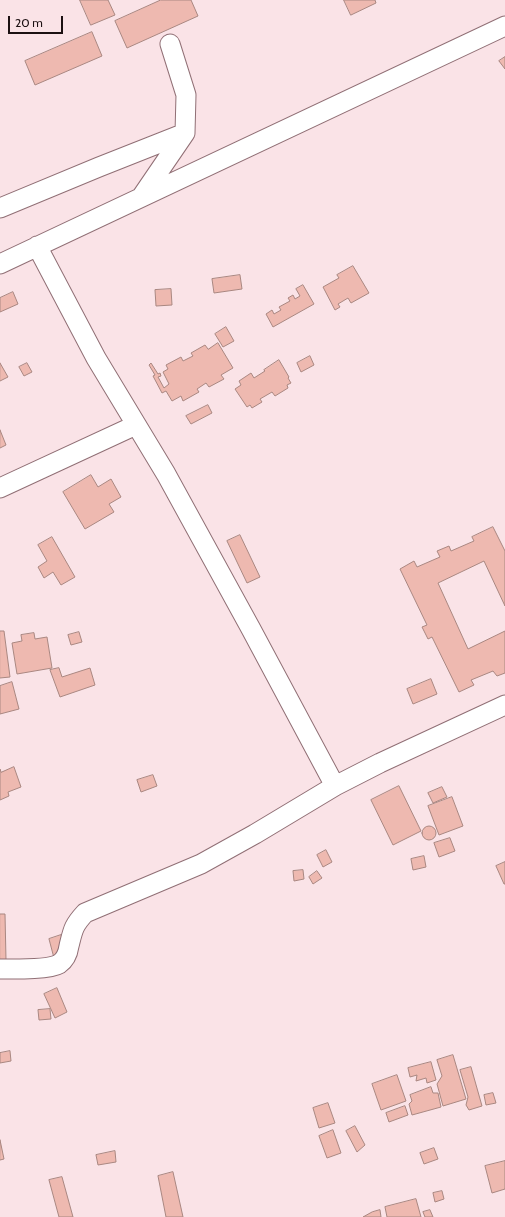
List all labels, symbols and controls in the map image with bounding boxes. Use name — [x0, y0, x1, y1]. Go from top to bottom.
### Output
scale bar — [10, 8, 65, 34]
text: 20 m — [15, 15, 43, 30]

